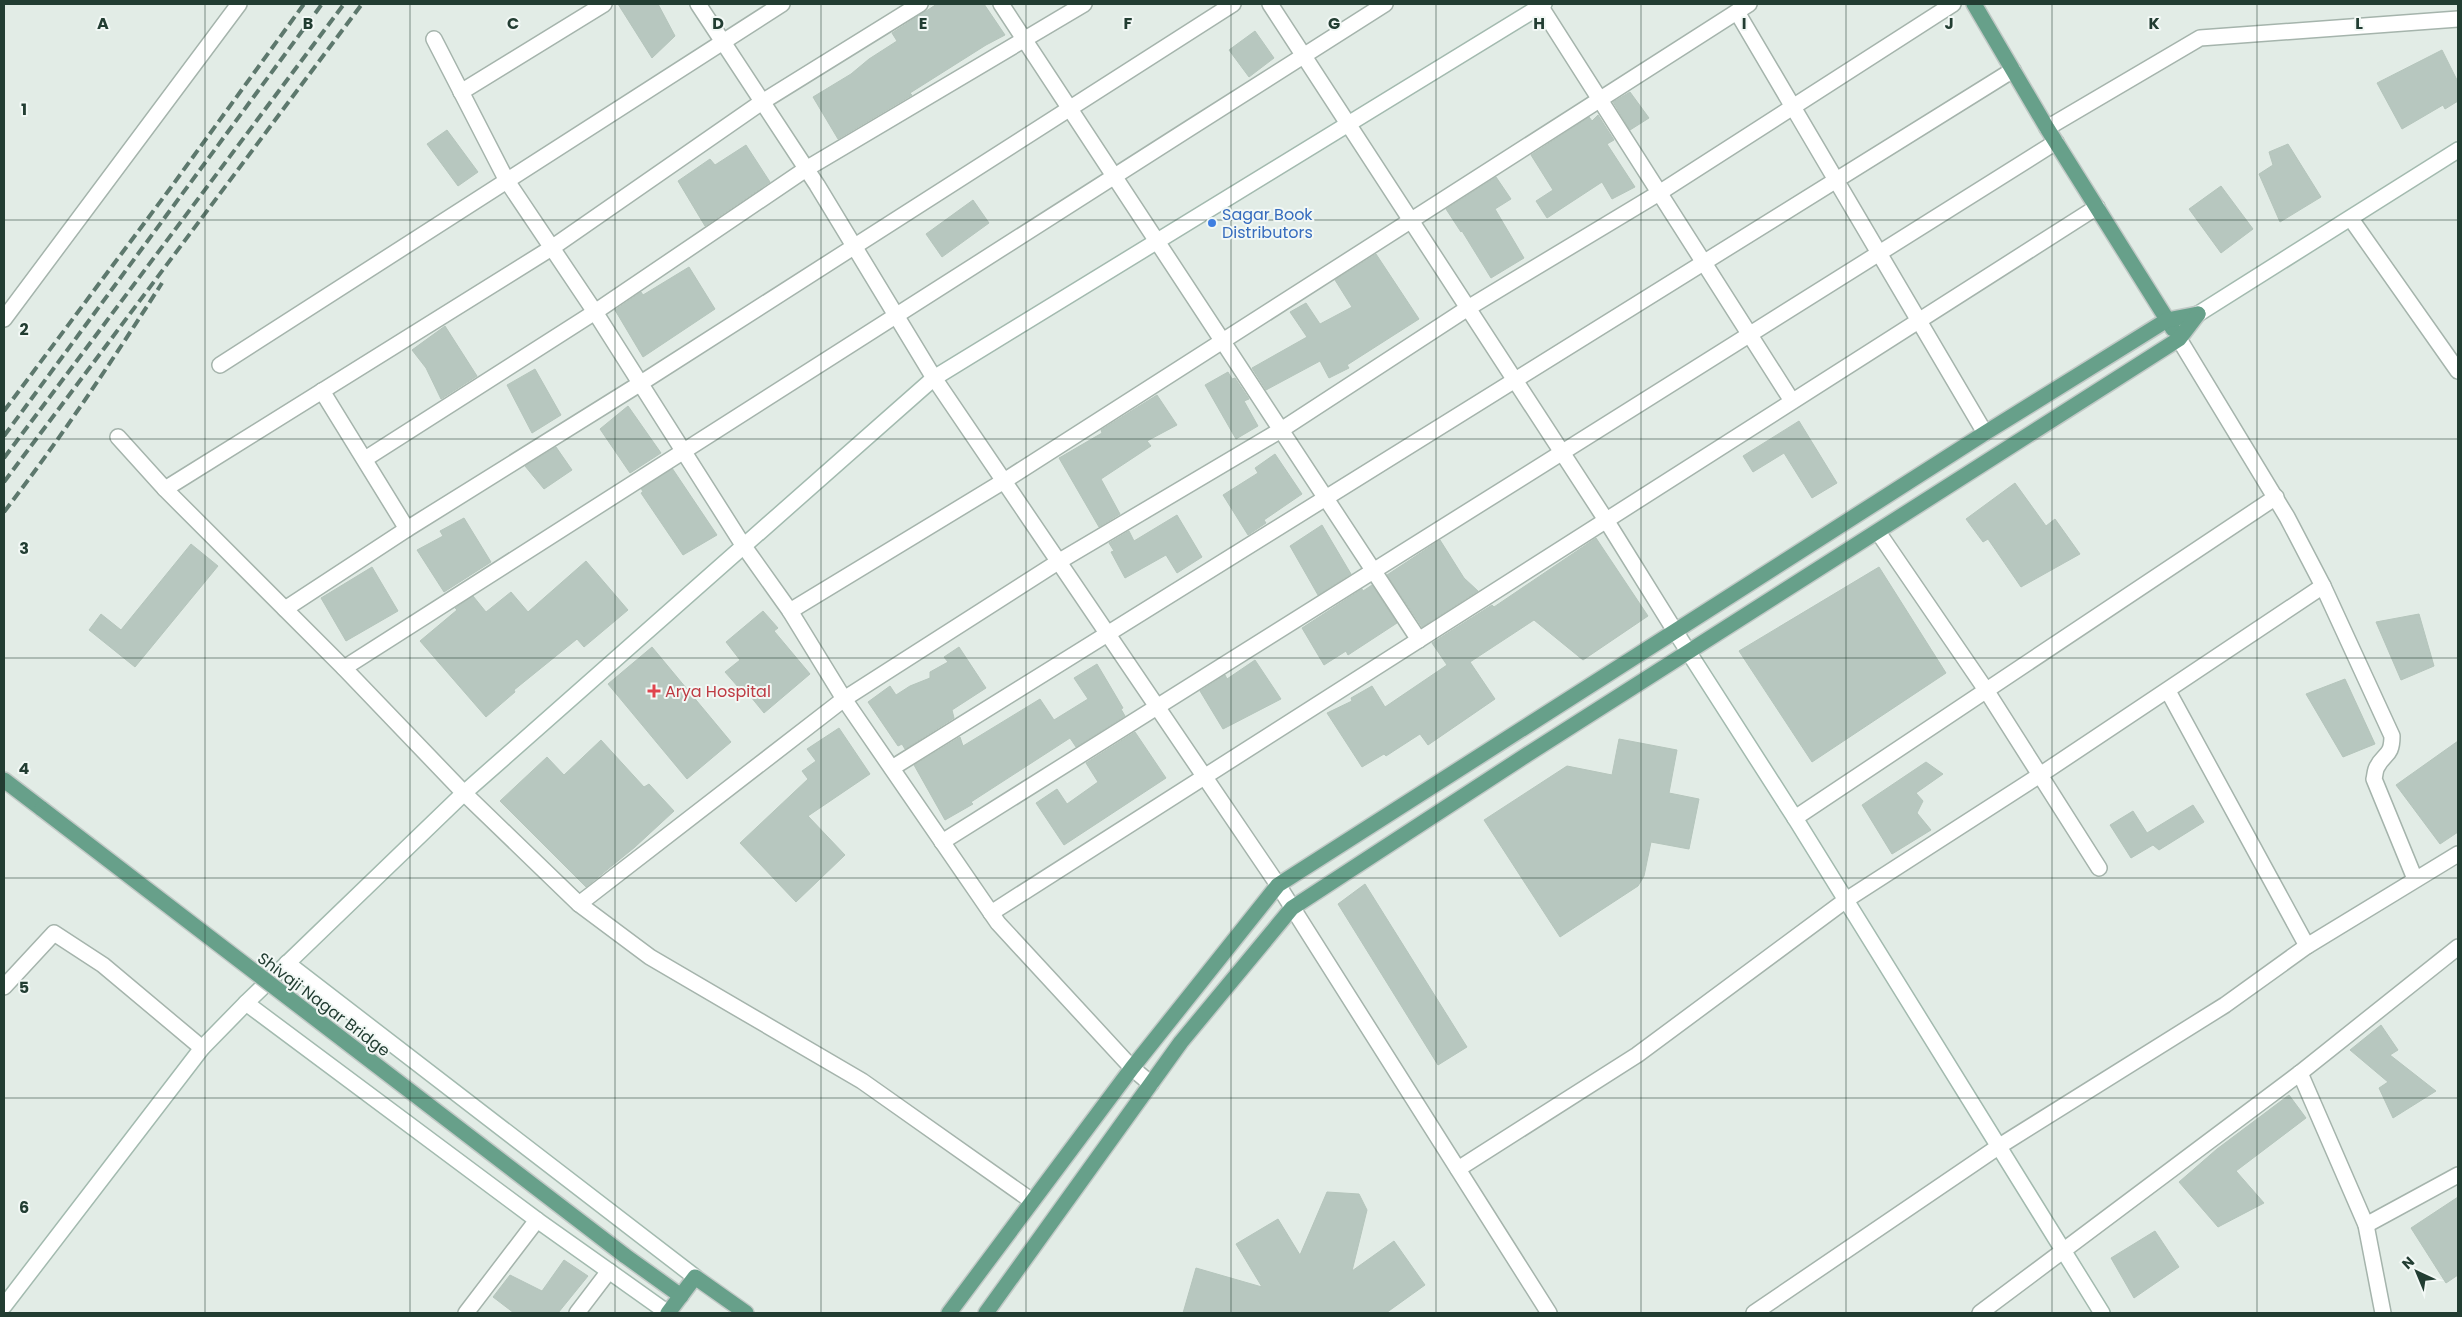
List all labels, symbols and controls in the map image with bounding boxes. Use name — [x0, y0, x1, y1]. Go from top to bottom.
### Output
text: A — [97, 12, 109, 35]
text: B — [303, 12, 313, 35]
text: C — [507, 12, 519, 35]
text: D — [712, 12, 724, 35]
text: E — [919, 12, 927, 35]
text: F — [1124, 12, 1133, 35]
text: G — [1328, 12, 1340, 35]
text: H — [1533, 12, 1545, 35]
text: I — [1742, 12, 1746, 35]
text: J — [1944, 12, 1954, 35]
text: K — [2148, 12, 2160, 35]
text: L — [2355, 12, 2363, 35]
text: 1 — [21, 98, 27, 121]
place label: Sagar Book Distributors — [1222, 203, 1313, 244]
marker: Sagar Book Distributors — [1206, 217, 1218, 229]
text: 2 — [19, 318, 29, 341]
text: 3 — [19, 537, 29, 560]
place label: Arya Hospital — [665, 680, 771, 703]
marker: Arya Hospital — [647, 684, 661, 698]
text: 4 — [19, 757, 30, 780]
street label: Shivaji Nagar Bridge — [253, 947, 395, 1062]
text: 5 — [19, 976, 29, 999]
text: 6 — [19, 1196, 29, 1219]
north arrow — [2392, 1247, 2442, 1297]
text: N — [2397, 1252, 2419, 1273]

